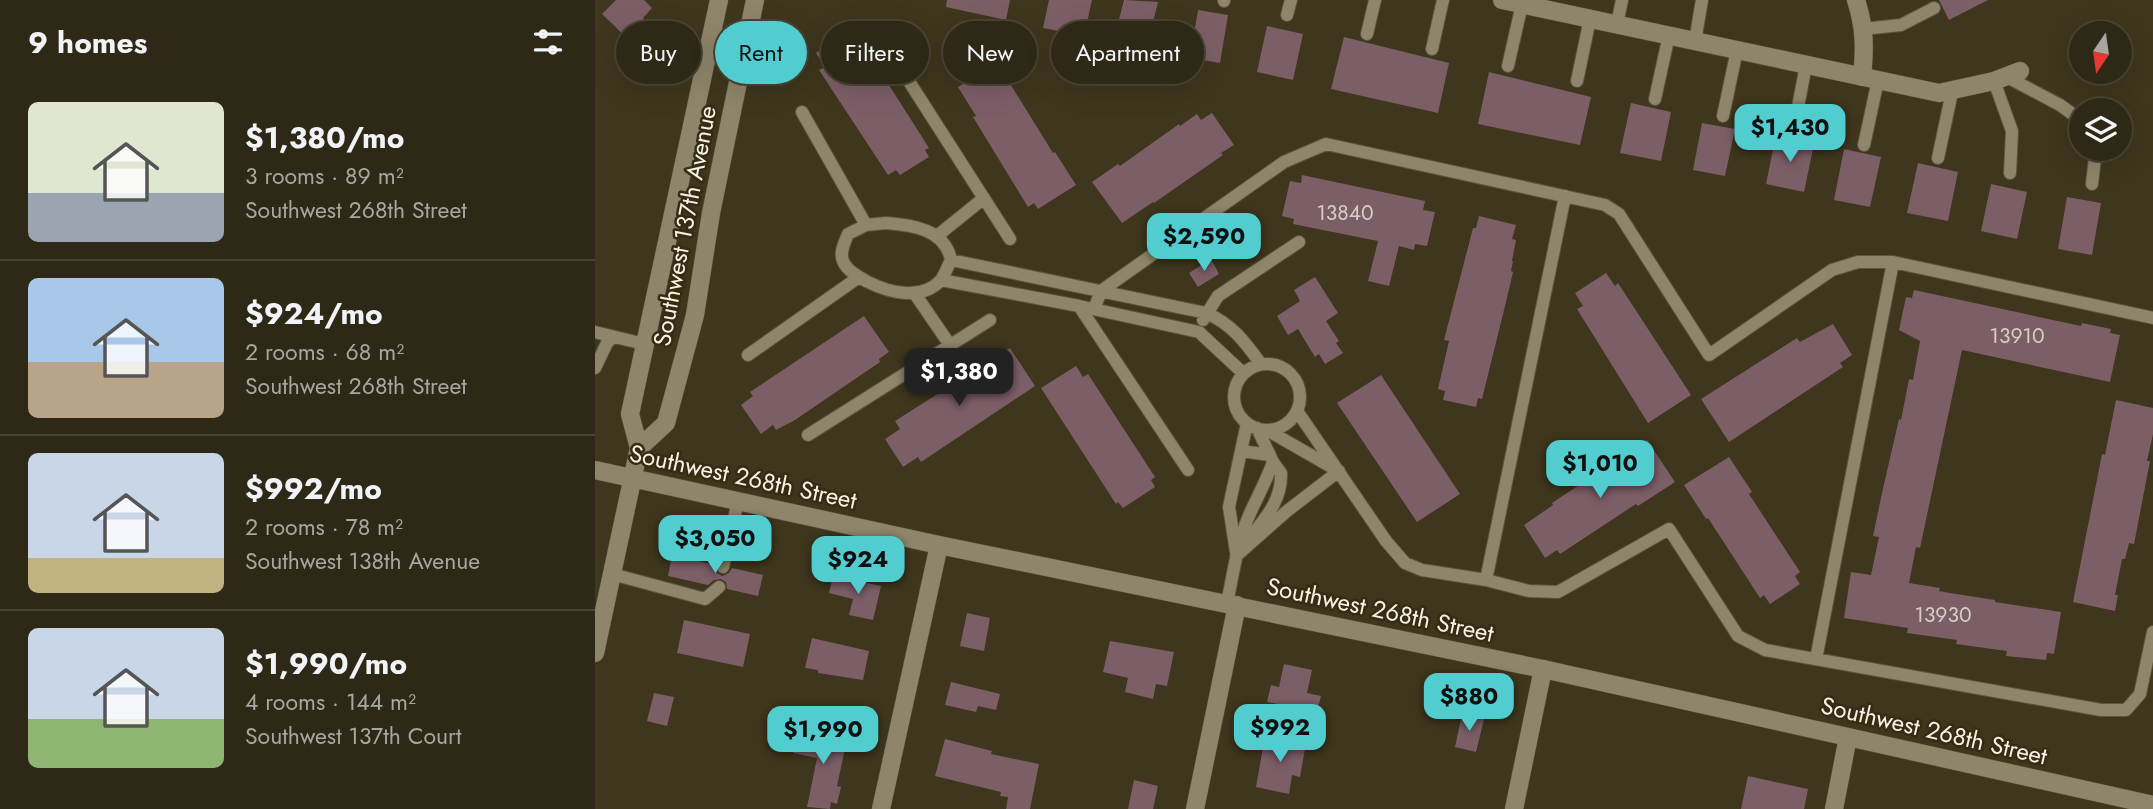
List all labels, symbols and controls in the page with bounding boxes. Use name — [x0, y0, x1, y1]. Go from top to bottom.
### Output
text: 9 homes — [28, 21, 147, 64]
chip: Buy — [616, 21, 701, 84]
chip: Rent — [715, 21, 807, 84]
chip: Filters — [821, 21, 929, 84]
chip: New — [943, 21, 1037, 84]
chip: Apartment — [1051, 21, 1204, 84]
north arrow — [2069, 21, 2131, 84]
map controls — [2069, 21, 2132, 161]
icon: filters — [529, 23, 567, 61]
button: layers — [2069, 98, 2132, 161]
street label: Southwest 137th Avenue — [644, 103, 725, 349]
pin: $1,430 — [1733, 104, 1847, 164]
text: $1,430 — [1750, 110, 1830, 144]
text: $1,380/mo — [245, 116, 404, 159]
icon: home — [84, 130, 168, 214]
text: 3 rooms · 89 m² — [245, 159, 404, 193]
text: Southwest 268th Street — [245, 193, 467, 227]
house number: 13840 — [1316, 198, 1374, 228]
pin: $2,590 — [1147, 214, 1261, 273]
text: $2,590 — [1163, 219, 1245, 253]
text: $924/mo — [245, 292, 383, 335]
icon: home — [84, 306, 168, 390]
house number: 13910 — [1989, 321, 2045, 351]
text: 2 rooms · 68 m² — [245, 335, 404, 369]
pin: $1,380 — [902, 348, 1016, 408]
text: $1,380 — [920, 354, 998, 388]
text: Southwest 268th Street — [245, 369, 467, 403]
street label: Southwest 268th Street — [626, 435, 860, 518]
pin: $1,010 — [1543, 440, 1657, 500]
text: $1,010 — [1562, 446, 1638, 480]
text: $992/mo — [245, 467, 382, 510]
icon: home — [84, 481, 168, 565]
text: 2 rooms · 78 m² — [245, 510, 403, 544]
pin: $3,050 — [658, 516, 772, 575]
text: $3,050 — [675, 521, 755, 555]
pin: $924 — [817, 536, 899, 596]
text: $924 — [828, 542, 888, 576]
text: Southwest 138th Avenue — [245, 544, 480, 578]
street label: Southwest 268th Street — [1263, 568, 1497, 651]
house number: 13930 — [1914, 600, 1972, 630]
text: $1,990/mo — [245, 642, 407, 685]
icon: home — [84, 656, 168, 740]
pin: $880 — [1428, 674, 1510, 733]
text: $880 — [1440, 679, 1498, 713]
text: 4 rooms · 144 m² — [245, 685, 416, 719]
street label: Southwest 268th Street — [1817, 687, 2051, 774]
pin: $992 — [1239, 704, 1321, 764]
pin: $1,990 — [766, 706, 880, 766]
text: $992 — [1250, 710, 1310, 744]
text: $1,990 — [783, 712, 863, 746]
text: Southwest 137th Court — [245, 719, 461, 753]

